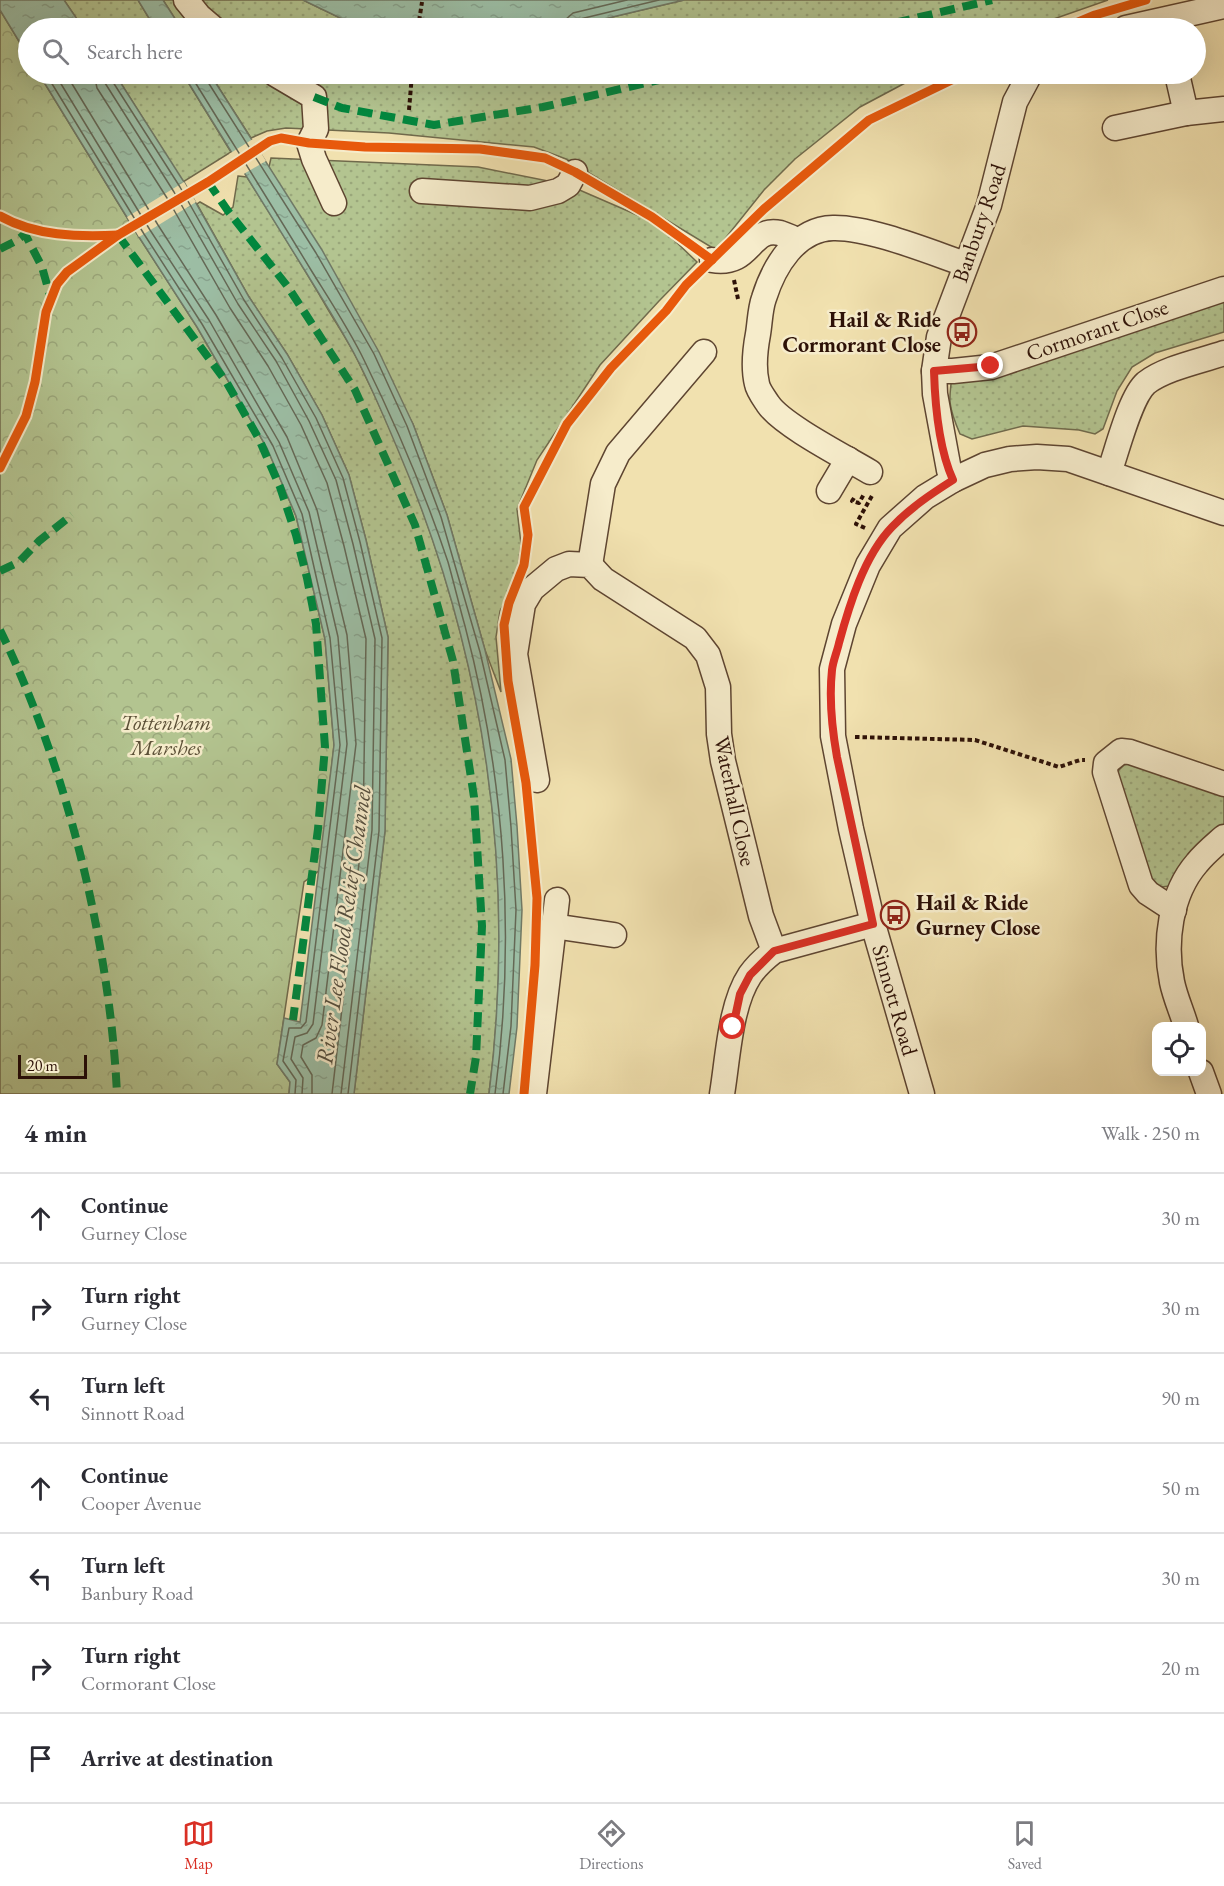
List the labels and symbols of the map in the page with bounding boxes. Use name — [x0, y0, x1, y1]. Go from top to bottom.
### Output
street label: Banbury Road — [945, 159, 1013, 286]
street label: Cormorant Close — [1022, 292, 1172, 368]
place label: Hail & Ride Cormorant Close — [782, 305, 941, 359]
bus stop icon: Hail & Ride Cormorant Close — [946, 316, 978, 348]
route end — [977, 352, 1003, 378]
park label: Tottenham Marshes — [121, 708, 211, 762]
street label: Waterhall Close — [707, 733, 763, 869]
water label: River Lee Flood Relief Channel — [308, 783, 378, 1066]
place label: Hail & Ride Gurney Close — [916, 888, 1040, 942]
bus stop icon: Hail & Ride Gurney Close — [879, 899, 911, 931]
street label: Sinnott Road — [865, 941, 925, 1060]
route start — [719, 1013, 745, 1039]
scale bar — [18, 1052, 87, 1080]

